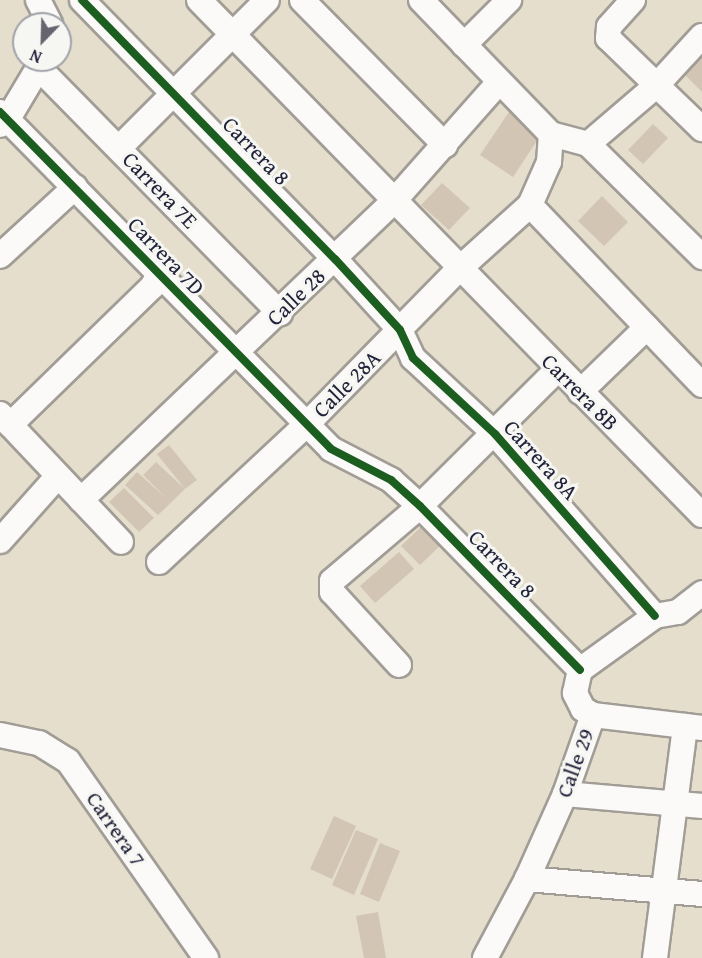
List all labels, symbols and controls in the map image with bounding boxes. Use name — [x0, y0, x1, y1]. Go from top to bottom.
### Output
north arrow — [12, 12, 72, 72]
text: N — [26, 44, 45, 70]
street label: Carrera 8 — [217, 111, 295, 191]
street label: Carrera 7E — [117, 146, 203, 234]
street label: Carrera 7D — [122, 211, 210, 301]
street label: Calle 28 — [261, 263, 331, 331]
street label: Calle 28A — [308, 345, 386, 423]
street label: Carrera 8B — [536, 348, 624, 436]
street label: Carrera 8A — [498, 415, 584, 505]
street label: Carrera 8 — [463, 524, 541, 604]
street label: Calle 29 — [550, 725, 600, 801]
street label: Carrera 7 — [81, 787, 151, 871]

